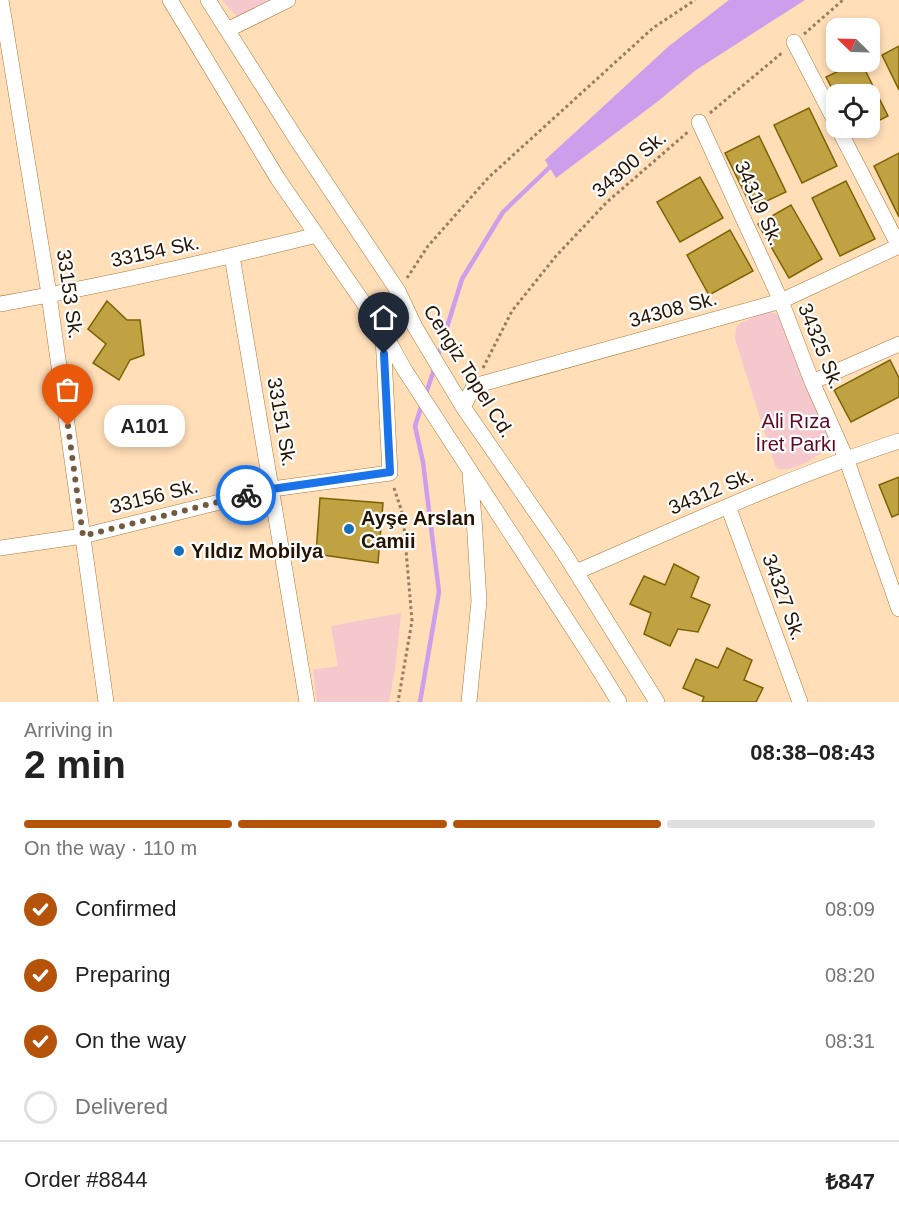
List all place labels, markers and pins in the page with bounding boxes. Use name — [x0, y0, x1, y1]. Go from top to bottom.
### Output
pin — [358, 292, 409, 354]
pin — [42, 364, 93, 426]
callout: A101 — [104, 405, 185, 447]
place label: Ayşe Arslan Camii — [361, 507, 475, 552]
marker: Ayşe Arslan Camii — [342, 522, 356, 536]
place label: Yıldız Mobilya — [191, 540, 324, 562]
marker: Yıldız Mobilya — [172, 544, 186, 558]

